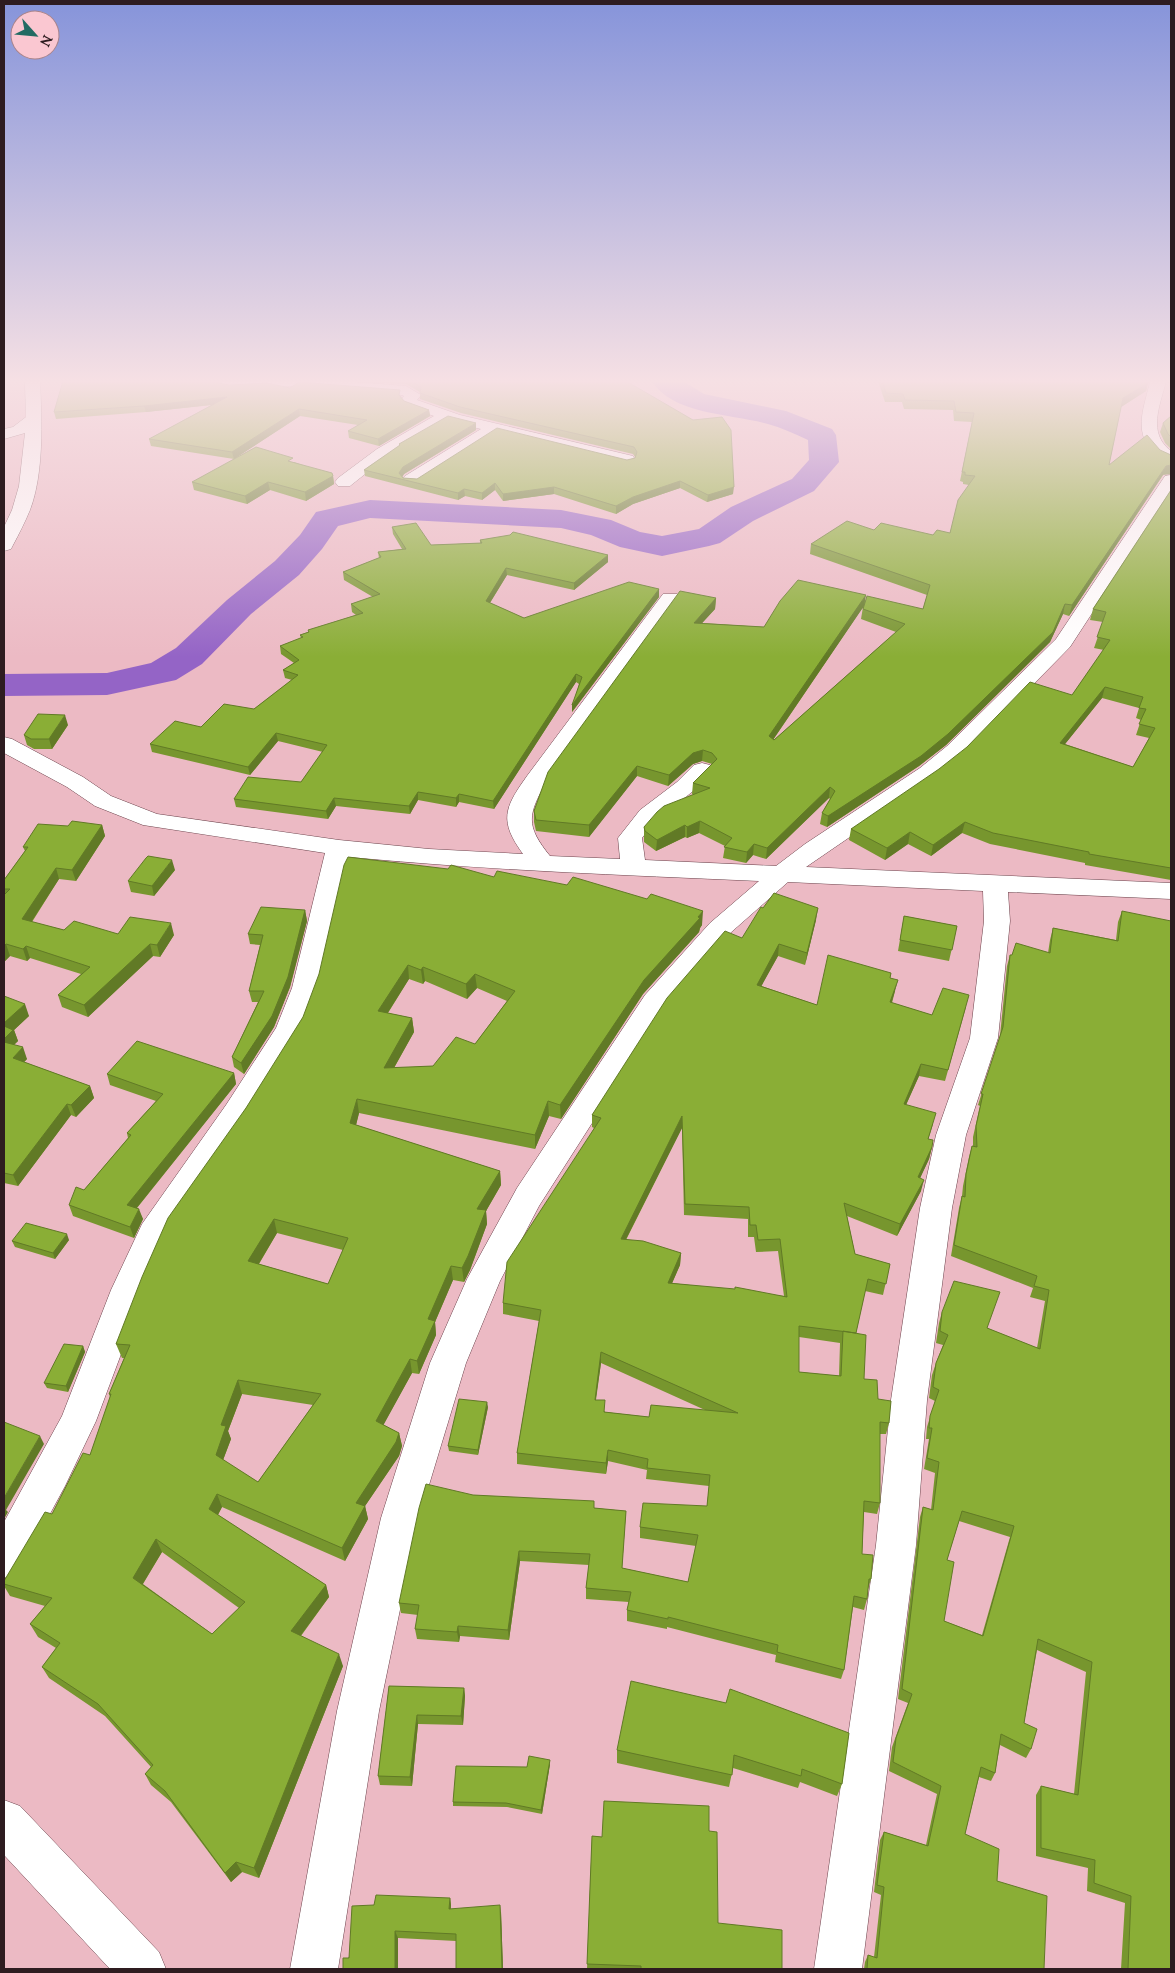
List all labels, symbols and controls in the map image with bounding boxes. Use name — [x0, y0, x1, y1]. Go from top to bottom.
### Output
north arrow — [10, 10, 60, 60]
text: N — [36, 32, 57, 50]

